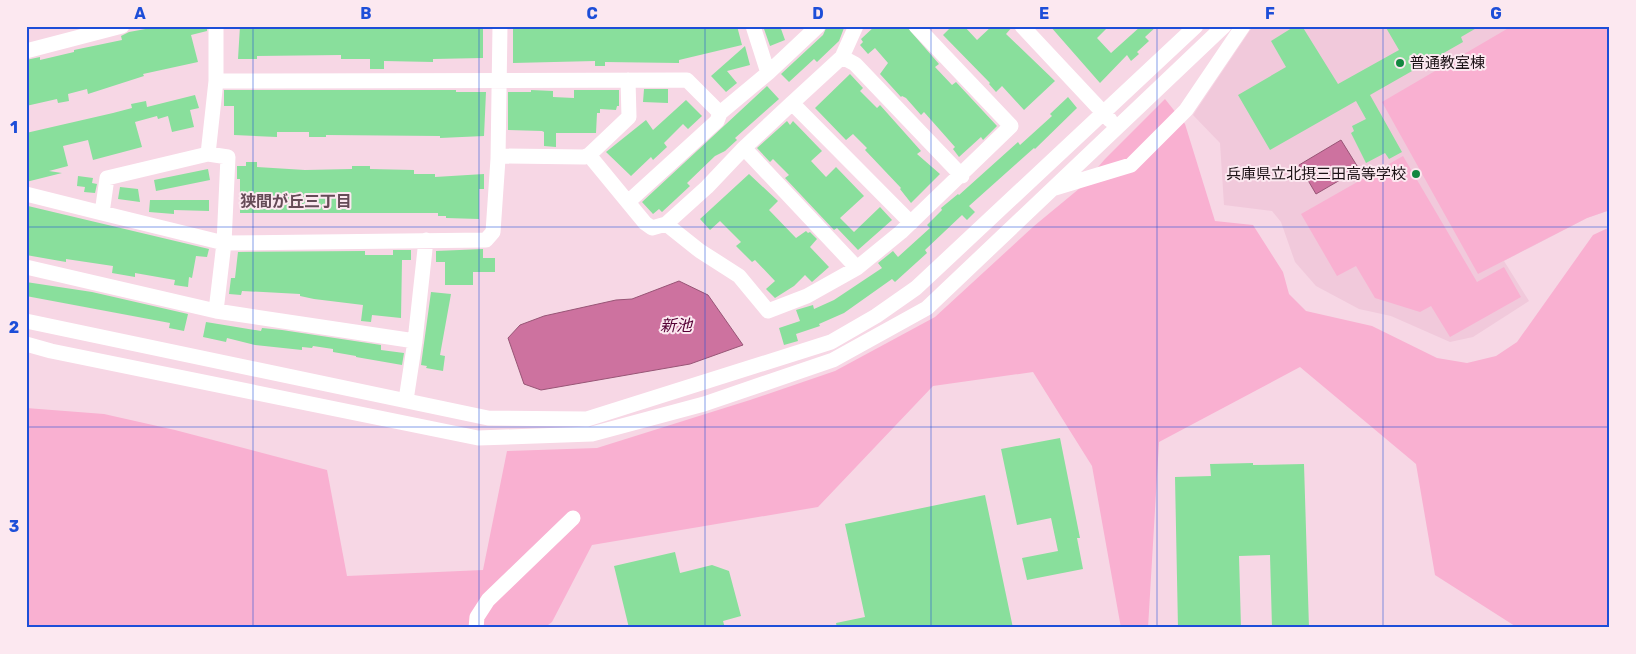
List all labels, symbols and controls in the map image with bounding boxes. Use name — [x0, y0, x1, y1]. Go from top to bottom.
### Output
text: A — [134, 4, 146, 23]
text: B — [360, 4, 372, 23]
text: C — [586, 4, 598, 23]
text: D — [812, 4, 824, 23]
text: E — [1039, 4, 1049, 23]
text: F — [1265, 4, 1275, 23]
text: G — [1490, 4, 1502, 23]
place label: 普通教室棟 — [1410, 54, 1485, 72]
marker: 普通教室棟 — [1394, 57, 1406, 69]
text: 1 — [10, 118, 18, 137]
place label: 兵庫県立北摂三田高等学校 — [1226, 165, 1406, 183]
marker: 兵庫県立北摂三田高等学校 — [1410, 168, 1422, 180]
district label: 狭間が丘三丁目 — [240, 192, 352, 211]
water label: 新池 — [660, 316, 694, 335]
text: 2 — [9, 318, 19, 337]
text: 3 — [9, 517, 19, 536]

